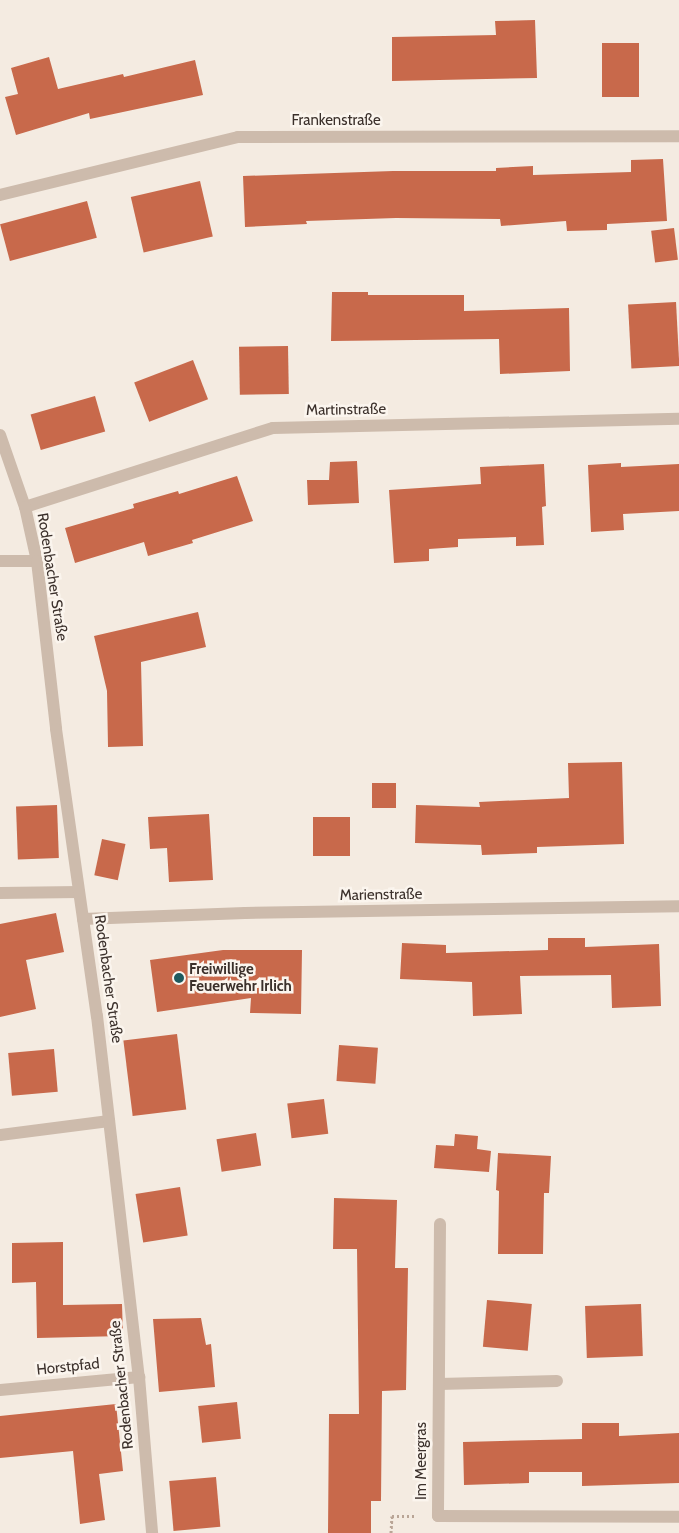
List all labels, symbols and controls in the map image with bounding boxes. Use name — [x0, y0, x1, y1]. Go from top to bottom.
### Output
street label: Frankenstraße — [291, 112, 381, 130]
street label: Martinstraße — [306, 400, 386, 420]
street label: Rodenbacher Straße — [33, 512, 71, 642]
street label: Marienstraße — [340, 885, 422, 905]
street label: Rodenbacher Straße — [90, 914, 126, 1044]
place label: Freiwillige Feuerwehr Irlich — [189, 960, 292, 995]
marker: Freiwillige Feuerwehr Irlich — [173, 972, 185, 984]
street label: Rodenbacher Straße — [106, 1320, 138, 1450]
street label: Horstpfad — [36, 1355, 100, 1379]
street label: Im Meergras — [413, 1422, 431, 1500]

